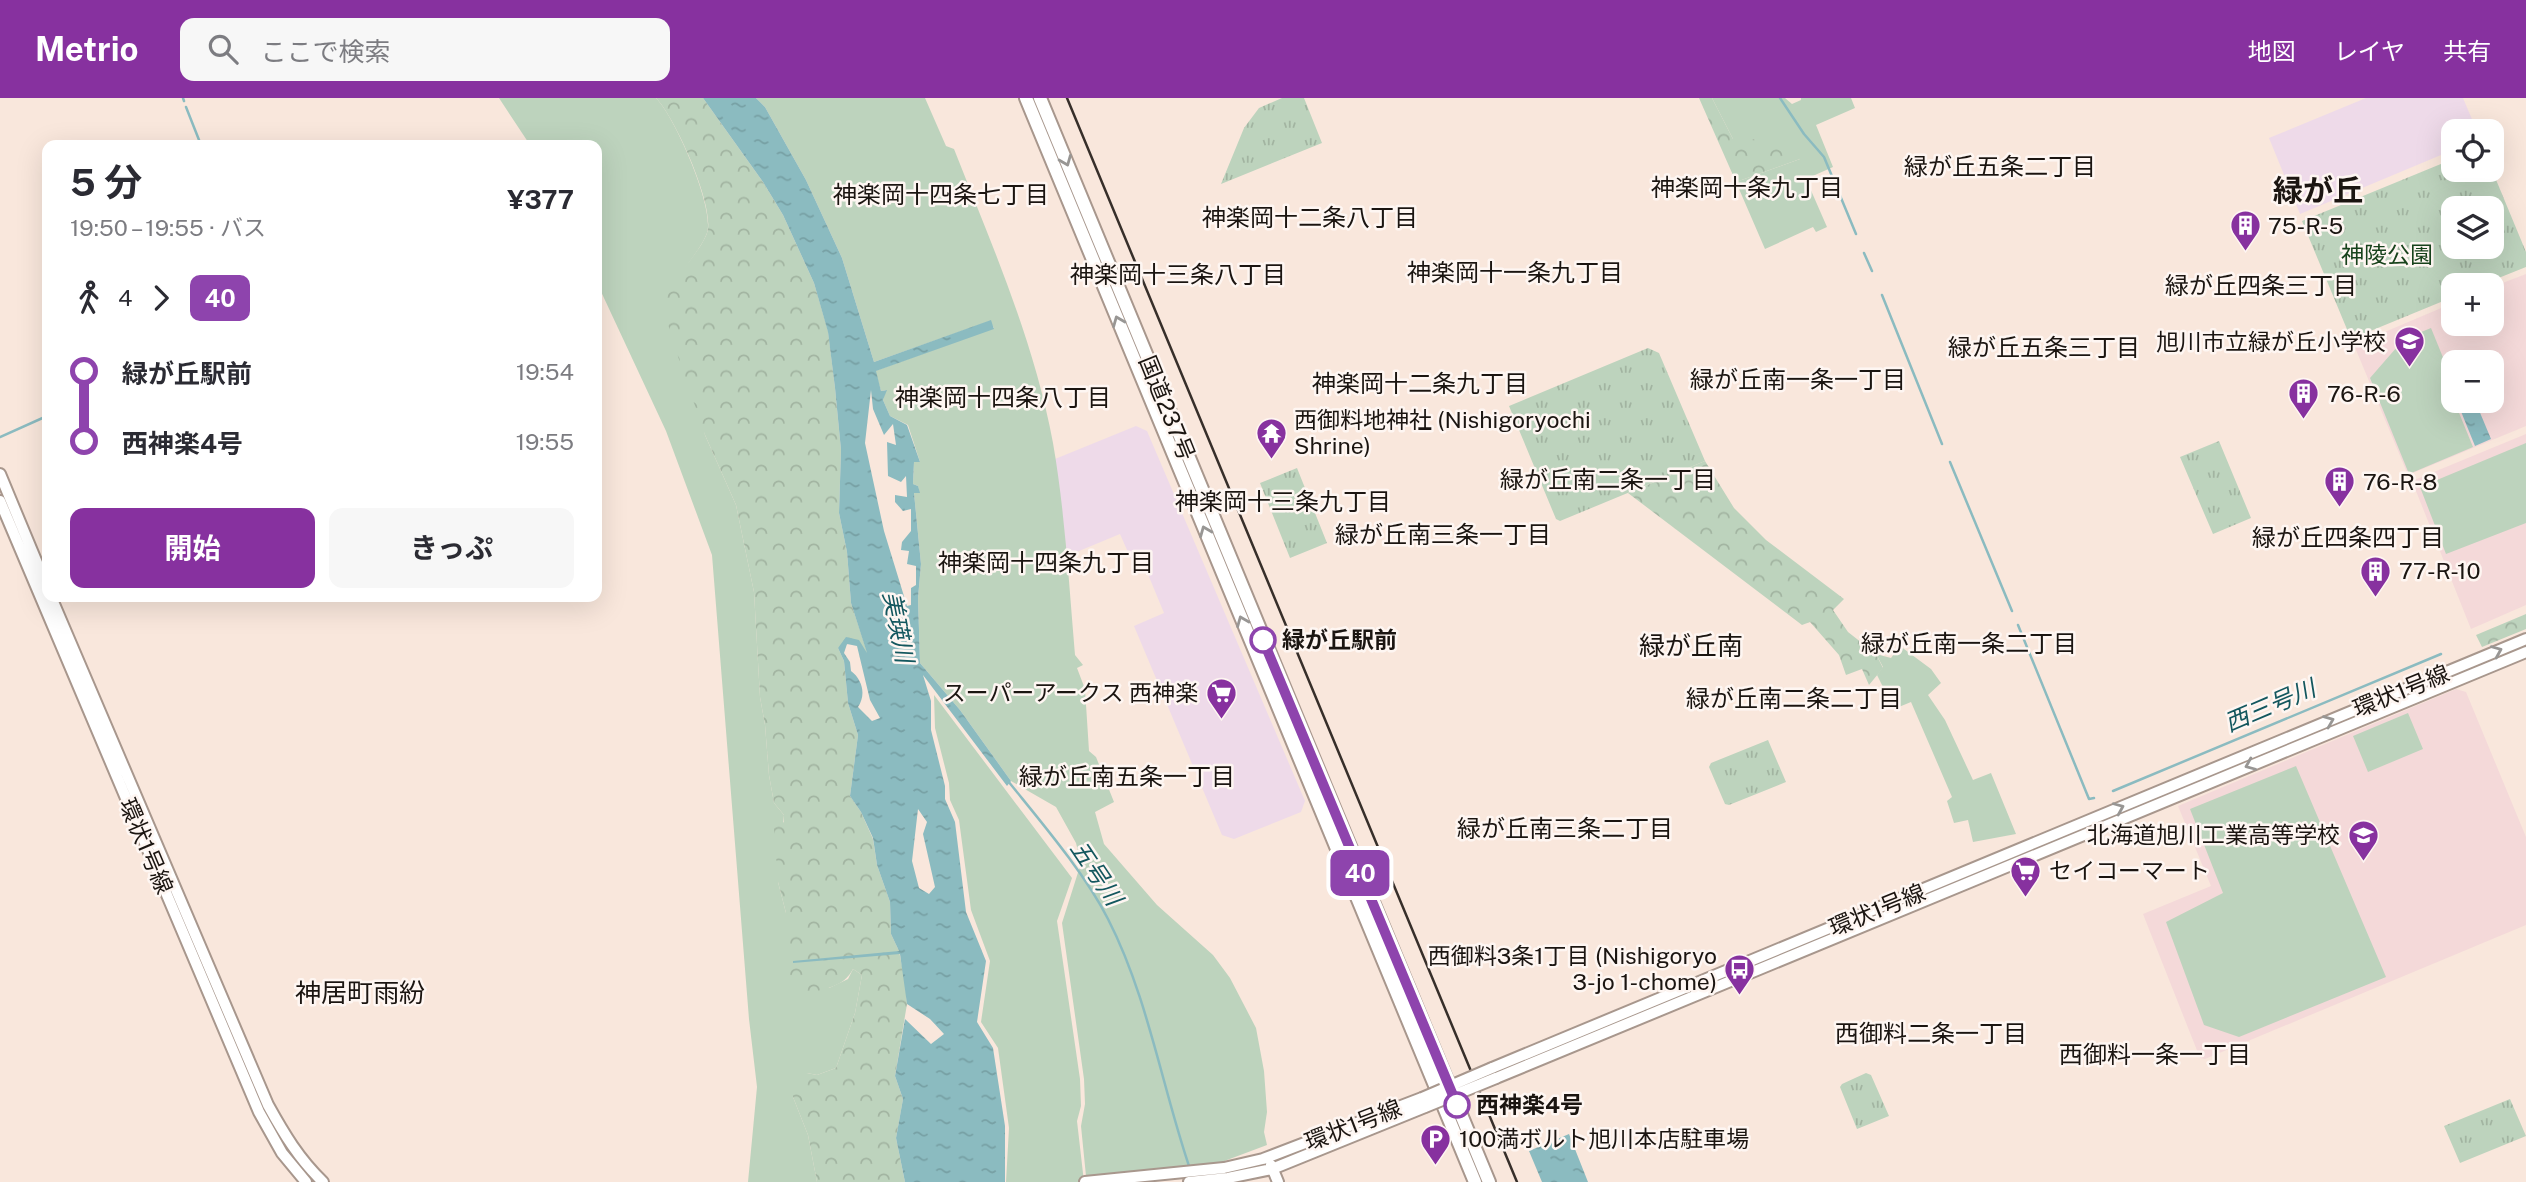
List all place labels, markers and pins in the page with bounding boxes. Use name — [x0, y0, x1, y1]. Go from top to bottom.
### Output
building icon: 75-R-5 — [2228, 209, 2262, 253]
place label: 75-R-5 — [2268, 212, 2343, 239]
school or university icon: 旭川市立緑が丘小学校 — [2392, 325, 2426, 369]
place label: 旭川市立緑が丘小学校 — [2156, 328, 2386, 355]
building icon: 76-R-6 — [2287, 377, 2321, 421]
place label: 76-R-6 — [2327, 380, 2401, 407]
place label: 西御料地神社 (Nishigoryochi Shrine) — [1294, 406, 1591, 459]
temple icon: 西御料地神社 (Nishigoryochi Shrine) — [1254, 416, 1288, 460]
building icon: 76-R-8 — [2323, 465, 2357, 509]
place label: 76-R-8 — [2363, 468, 2438, 495]
building icon: 77-R-10 — [2359, 554, 2393, 598]
place label: 77-R-10 — [2399, 557, 2481, 584]
place label: 緑が丘駅前 — [1282, 626, 1397, 653]
marker: 緑が丘駅前 — [1250, 627, 1276, 653]
supermarket icon: スーパーアークス 西神楽 — [1204, 676, 1238, 720]
place label: スーパーアークス 西神楽 — [943, 679, 1198, 706]
school or university icon: 北海道旭川工業高等学校 — [2346, 818, 2380, 862]
place label: 北海道旭川工業高等学校 — [2087, 821, 2340, 848]
supermarket icon: セイコーマート — [2009, 854, 2043, 898]
place label: セイコーマート — [2049, 857, 2210, 884]
place label: 西御料3条1丁目 (Nishigoryo 3-jo 1-chome) — [1428, 942, 1717, 995]
bus stop icon: 西御料3条1丁目 (Nishigoryo 3-jo 1-chome) — [1723, 952, 1757, 996]
place label: 西神楽4号 — [1476, 1091, 1583, 1118]
marker: 西神楽4号 — [1444, 1092, 1470, 1118]
parking icon: 100満ボルト旭川本店駐車場 — [1419, 1122, 1453, 1166]
place label: 100満ボルト旭川本店駐車場 — [1459, 1125, 1749, 1152]

